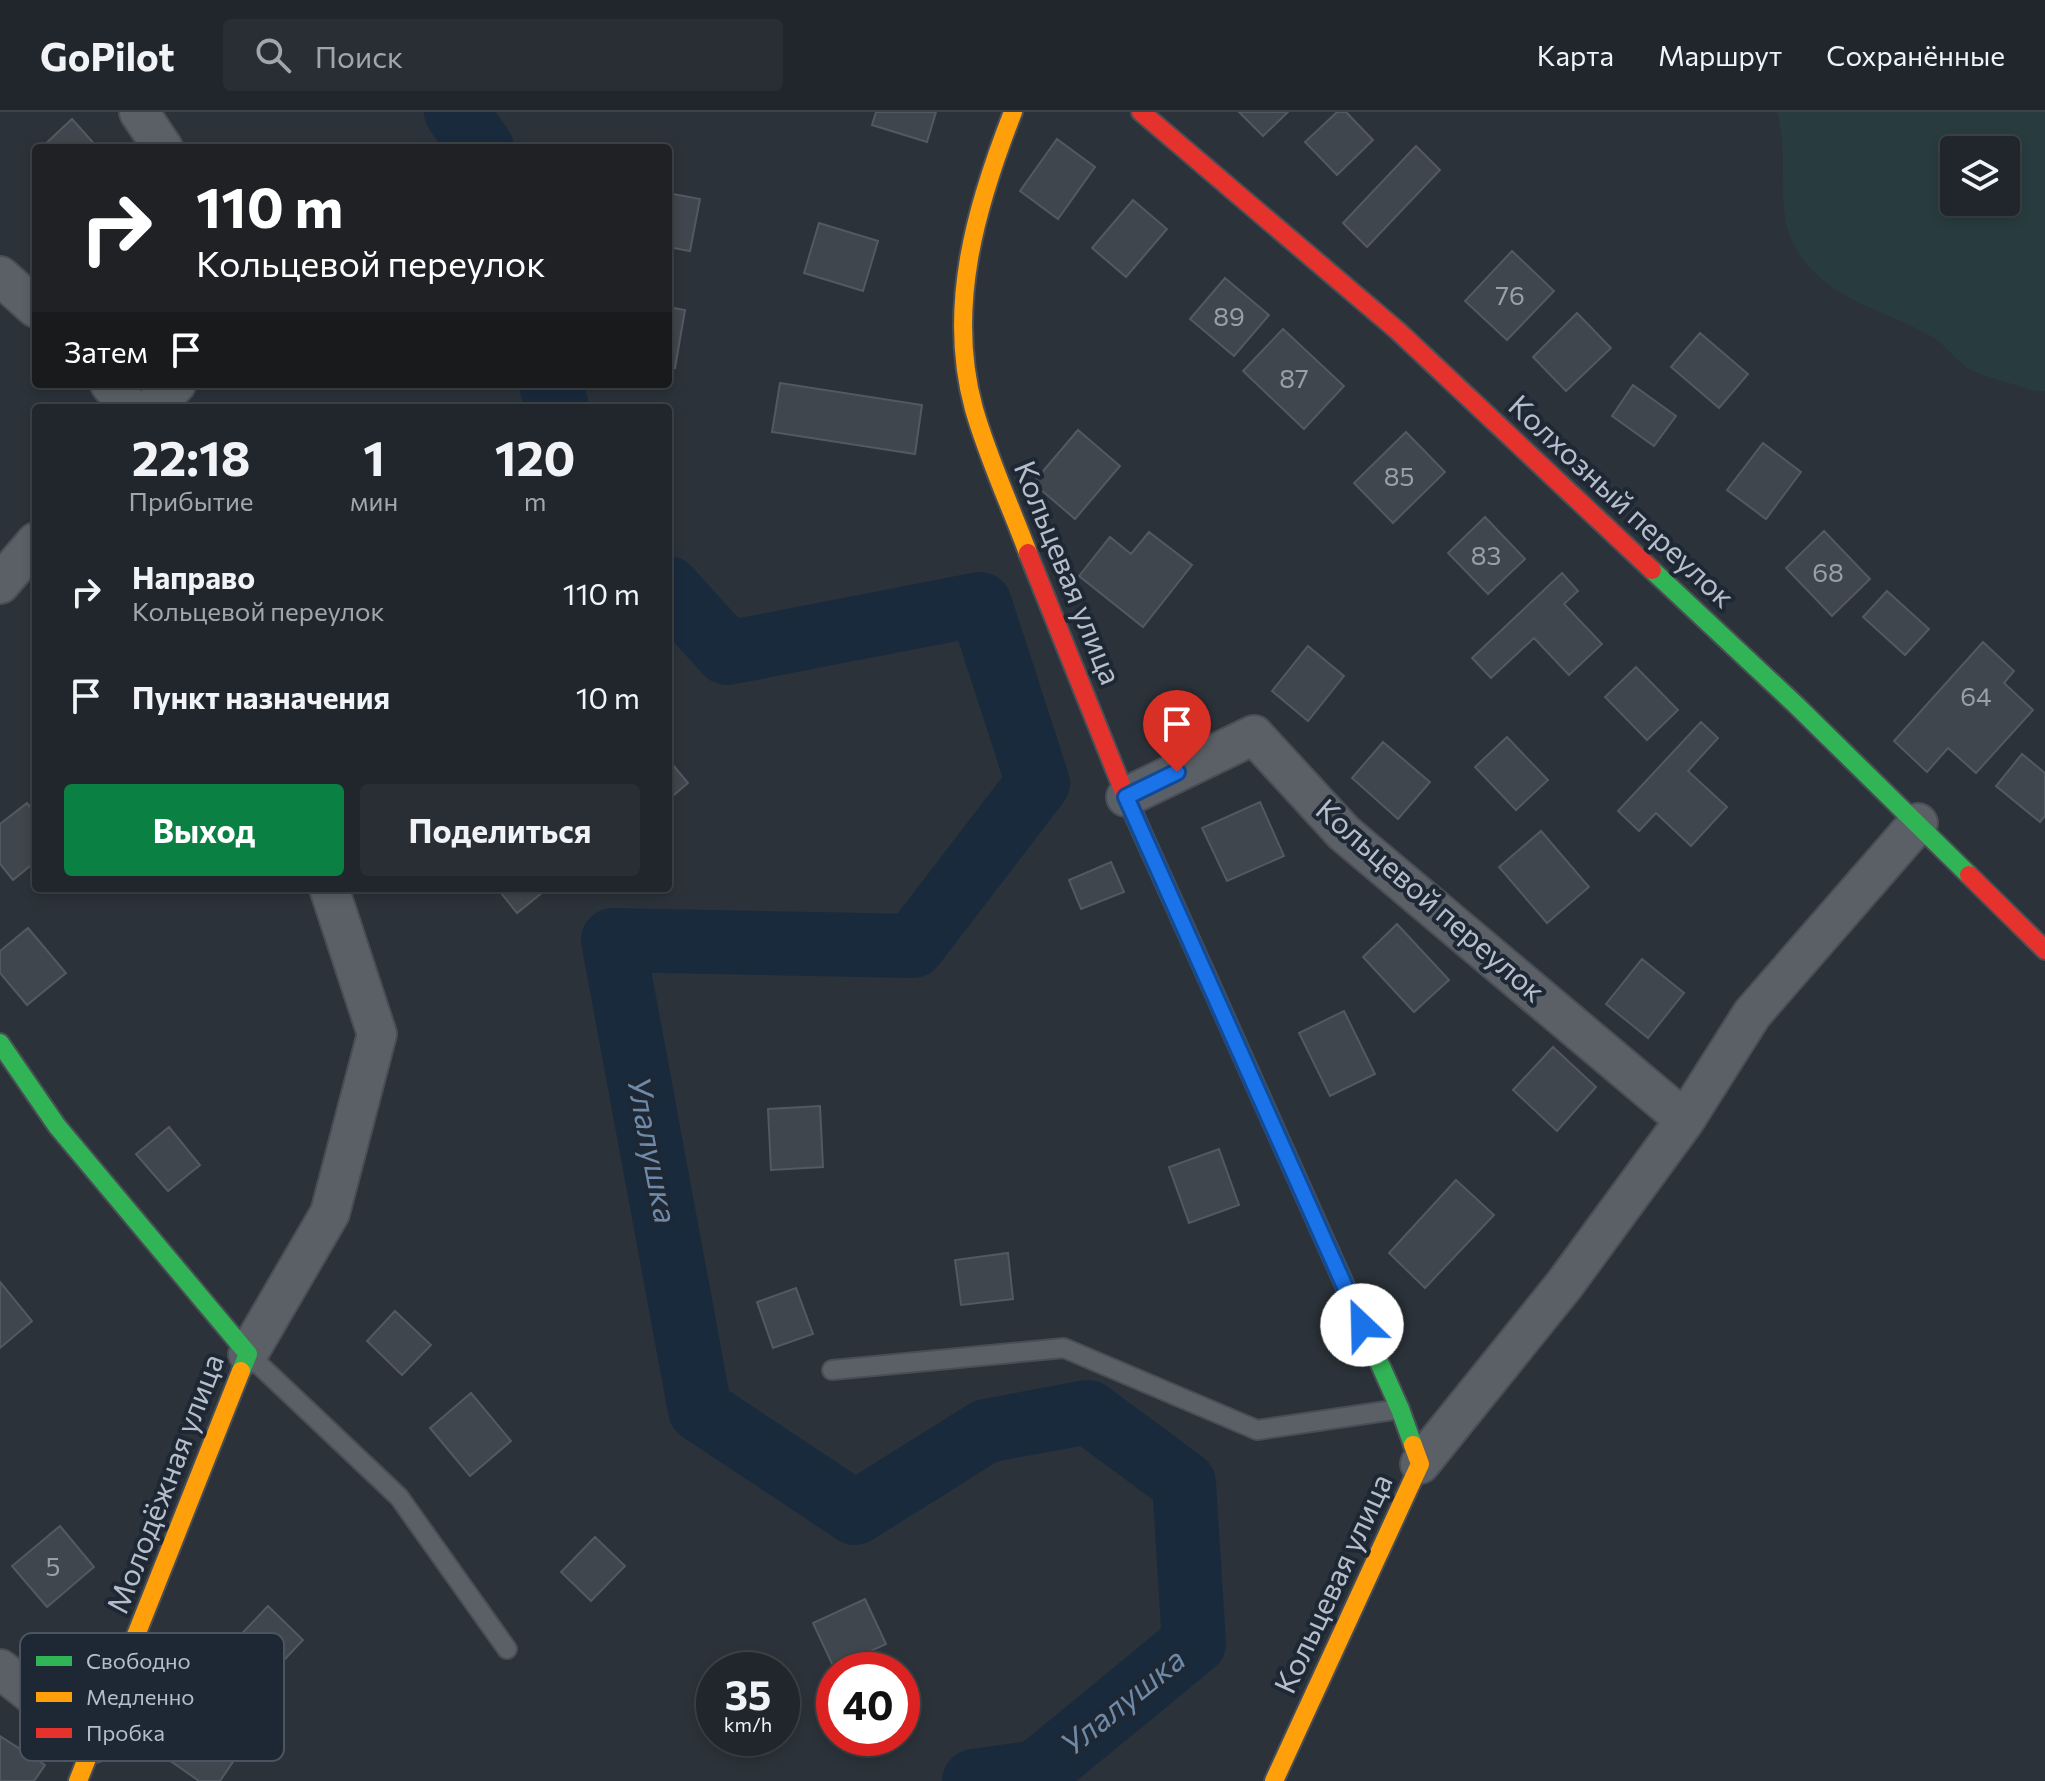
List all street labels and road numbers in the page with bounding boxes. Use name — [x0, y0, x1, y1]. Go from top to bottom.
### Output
street label: Колхозный переулок — [1502, 386, 1743, 614]
street label: Кольцевая улица — [1008, 455, 1131, 689]
street label: Кольцевой переулок — [1310, 790, 1554, 1009]
street label: Молодёжная улица — [97, 1348, 230, 1618]
street label: Кольцевая улица — [1265, 1467, 1399, 1699]

